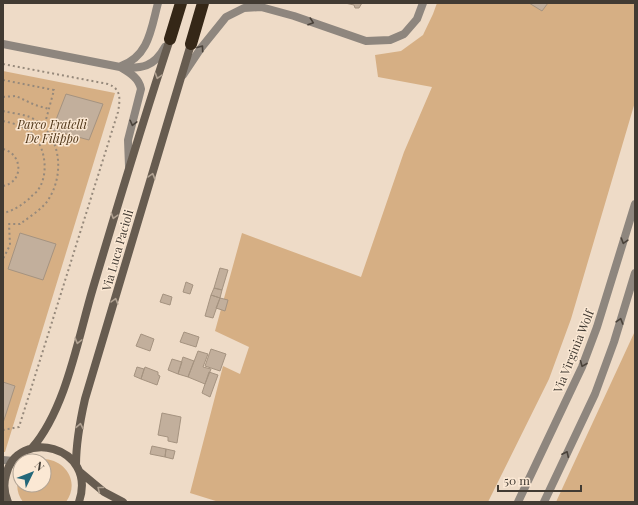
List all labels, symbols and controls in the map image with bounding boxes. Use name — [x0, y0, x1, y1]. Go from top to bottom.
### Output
one-way arrow — [308, 17, 315, 26]
one-way arrow — [196, 46, 203, 53]
one-way arrow — [154, 72, 163, 79]
park label: Parco Fratelli De Filippo — [16, 116, 87, 146]
one-way arrow — [129, 119, 137, 126]
one-way arrow — [147, 173, 155, 180]
street label: Via Luca Pacioli — [97, 207, 136, 293]
one-way arrow — [110, 213, 119, 220]
one-way arrow — [620, 237, 629, 244]
one-way arrow — [110, 298, 119, 305]
street label: Via Virginia Wolf — [549, 306, 597, 396]
one-way arrow — [615, 317, 624, 324]
one-way arrow — [74, 338, 82, 345]
one-way arrow — [580, 360, 588, 368]
one-way arrow — [75, 423, 83, 429]
one-way arrow — [561, 451, 569, 458]
north arrow — [12, 453, 52, 493]
text: N — [31, 458, 48, 474]
scale bar — [498, 467, 581, 493]
text: 50 m — [504, 472, 530, 488]
one-way arrow — [98, 487, 105, 494]

